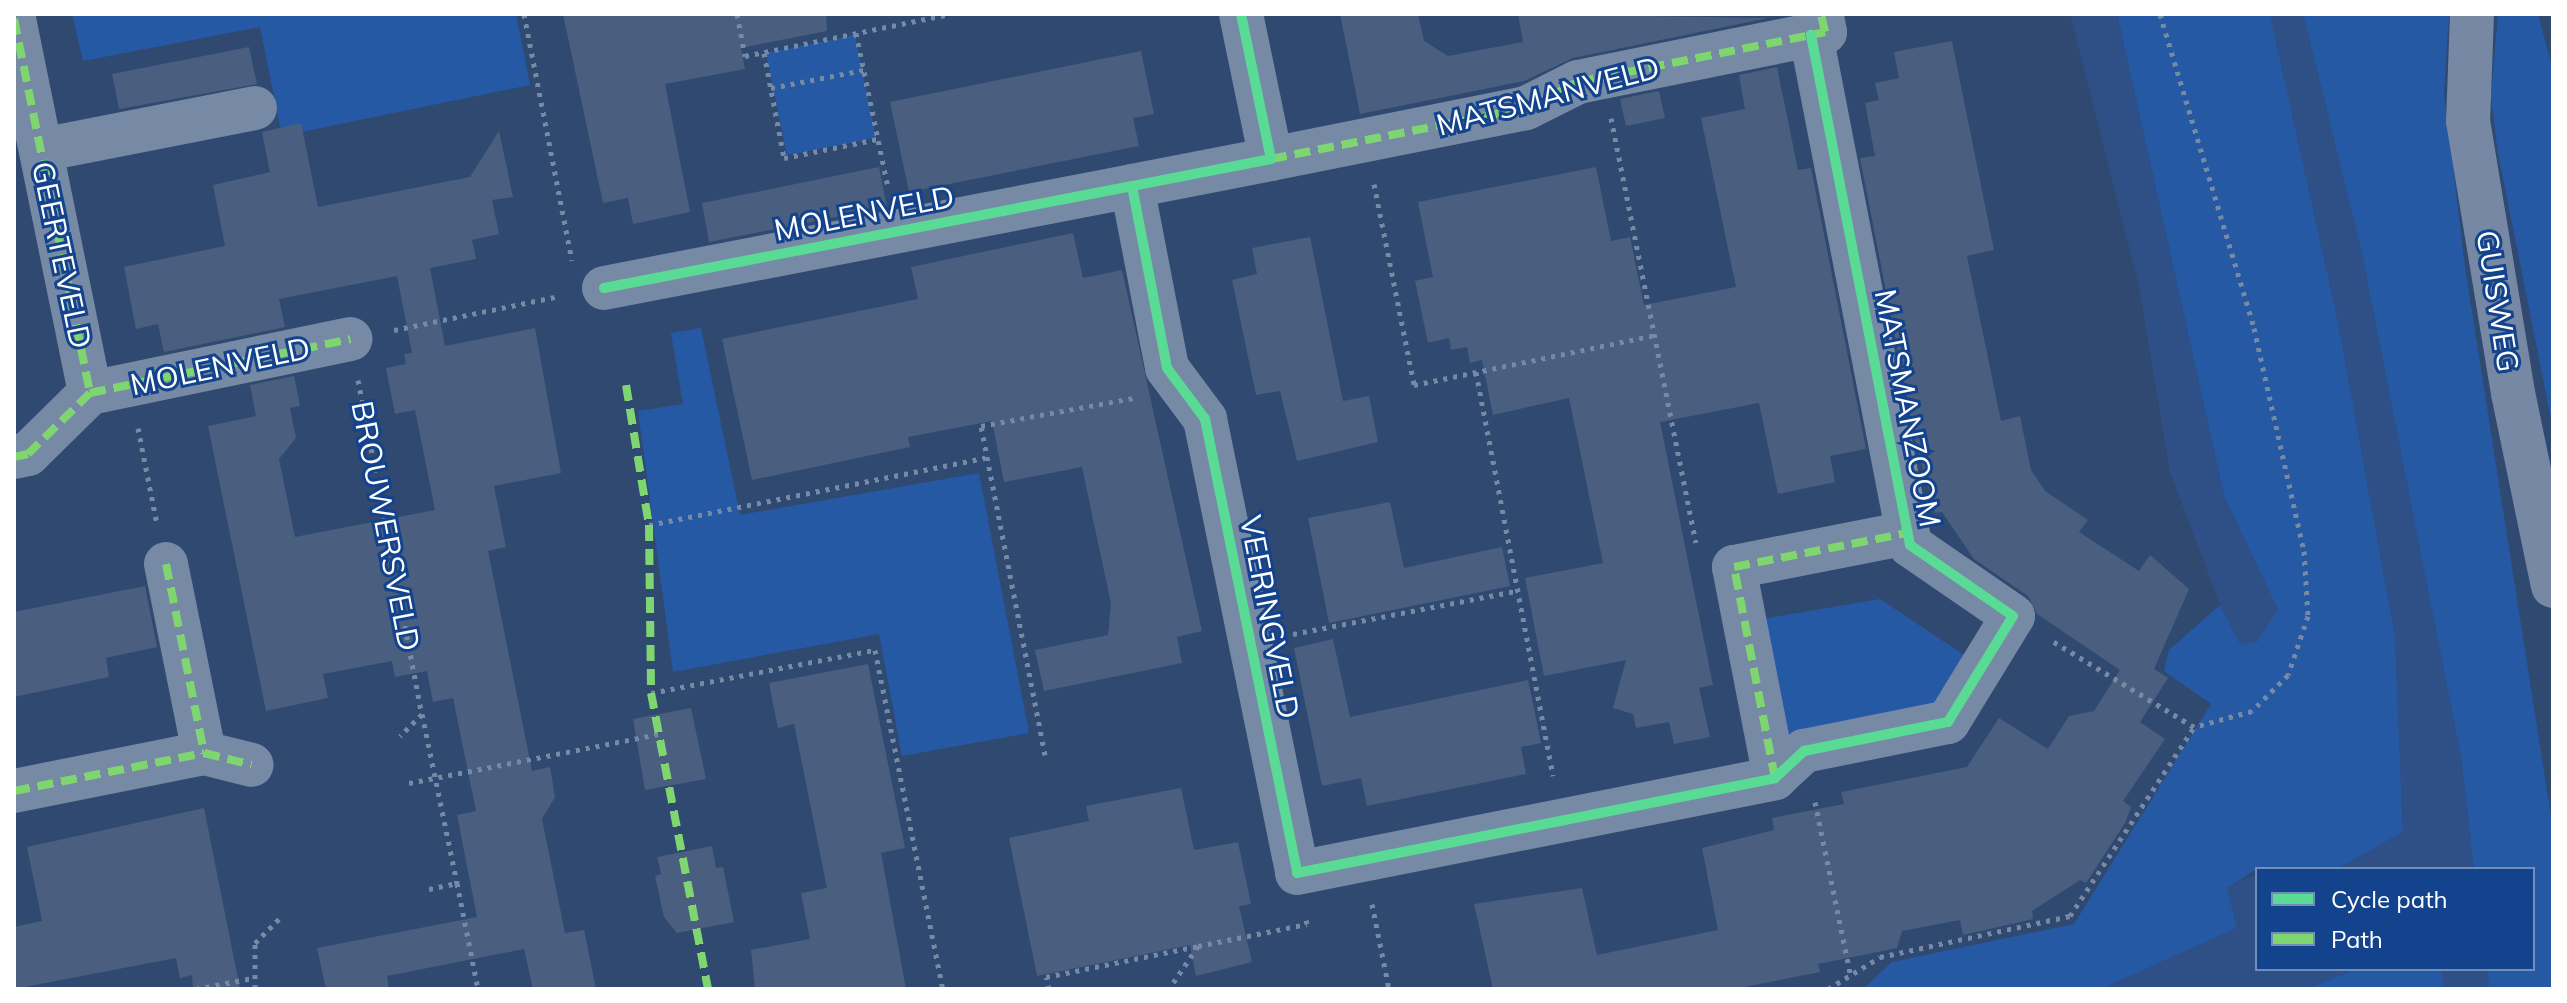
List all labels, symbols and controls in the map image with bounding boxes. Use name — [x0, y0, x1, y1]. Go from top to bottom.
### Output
street label: MATSMANVELD — [1433, 49, 1663, 143]
street label: GEERTEVELD — [25, 158, 99, 352]
street label: MOLENVELD — [771, 178, 957, 248]
street label: GUISWEG — [2469, 228, 2527, 374]
street label: MATSMANZOOM — [1867, 286, 1949, 530]
street label: MOLENVELD — [127, 329, 313, 403]
street label: BROUWERSVELD — [344, 398, 428, 654]
street label: VEERINGVELD — [1233, 512, 1307, 722]
legend — [2255, 867, 2535, 971]
text: Cycle path — [2331, 884, 2448, 914]
text: Path — [2331, 924, 2383, 954]

